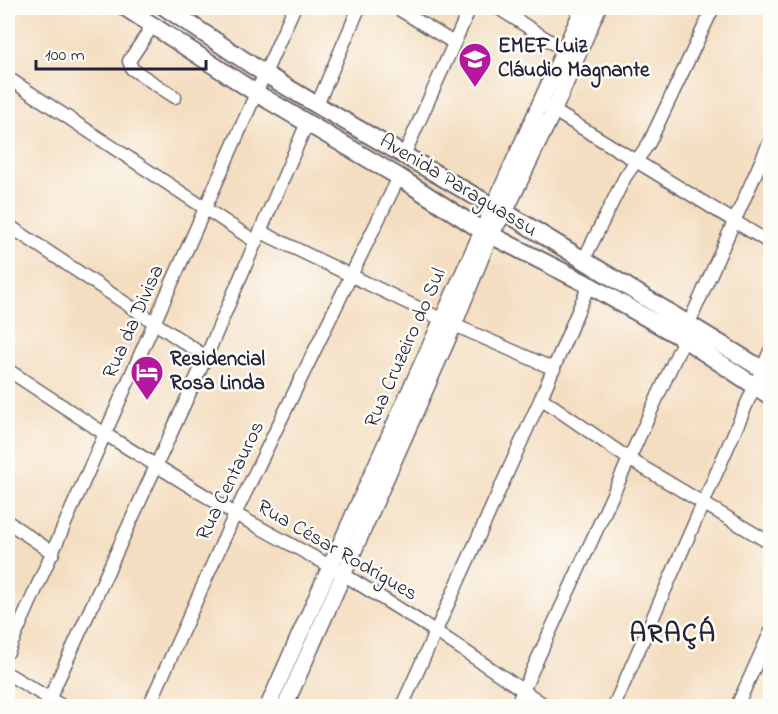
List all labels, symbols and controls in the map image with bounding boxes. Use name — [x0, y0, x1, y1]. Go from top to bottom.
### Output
place label: EMEF Luiz Cláudio Magnante — [498, 32, 650, 88]
scale bar — [36, 33, 206, 71]
school or university icon: EMEF Luiz Cláudio Magnante — [457, 41, 493, 88]
text: 100 m — [45, 43, 85, 69]
street label: Avenida Paraguassu — [372, 127, 543, 247]
street label: Rua da Divisa — [96, 260, 172, 384]
street label: Rua Cruzeiro do Sul — [357, 263, 455, 433]
place label: Residencial Rosa Linda — [170, 345, 265, 399]
hotel icon: Residencial Rosa Linda — [129, 354, 165, 401]
street label: Rua Centauros — [189, 416, 273, 546]
street label: Rua César Rodrigues — [250, 493, 423, 611]
district label: ARAÇÁ — [629, 615, 717, 654]

